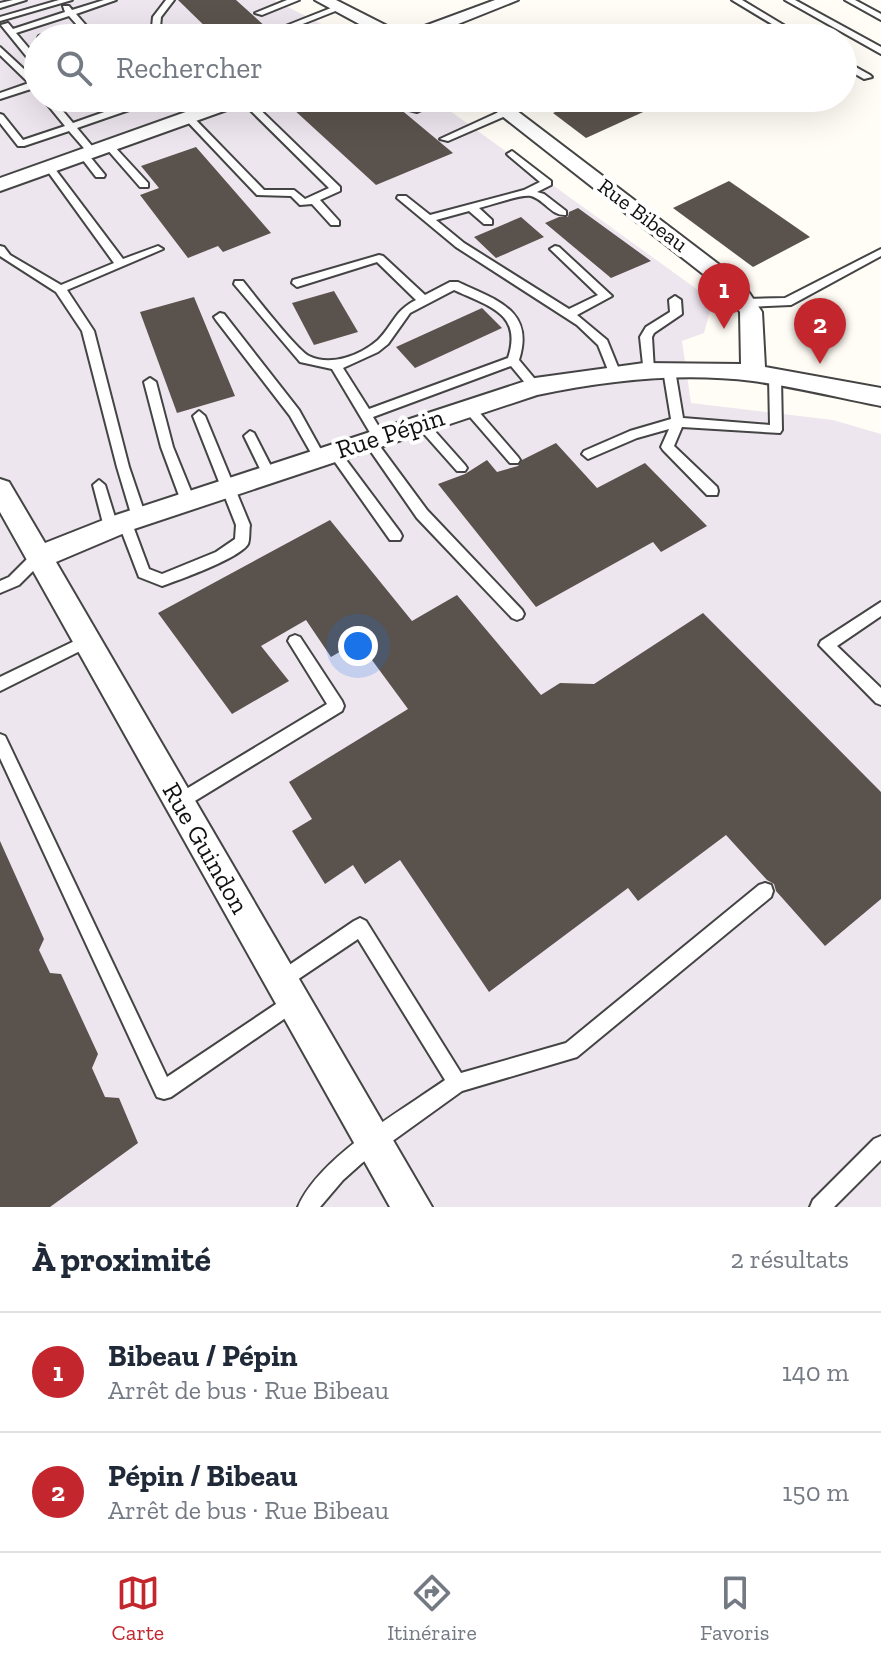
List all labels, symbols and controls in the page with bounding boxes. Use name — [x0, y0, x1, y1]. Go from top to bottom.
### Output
search box — [24, 24, 857, 112]
icon: search — [52, 46, 96, 90]
text: Rechercher — [116, 50, 263, 86]
street label: Rue Bibeau — [593, 172, 694, 258]
pin: 1 — [698, 263, 750, 329]
pin: 2 — [794, 298, 846, 364]
street label: Rue Pépin — [332, 400, 448, 465]
your location — [338, 626, 378, 666]
street label: Rue Guindon — [156, 777, 256, 919]
text: À proximité — [32, 1239, 211, 1280]
text: 2 résultats — [730, 1243, 849, 1275]
text: Bibeau / Pépin — [108, 1338, 298, 1374]
text: 1 — [53, 1356, 63, 1388]
text: 140 m — [782, 1356, 849, 1388]
text: Arrêt de bus · Rue Bibeau — [108, 1374, 389, 1406]
text: Pépin / Bibeau — [108, 1458, 298, 1494]
text: 2 — [51, 1476, 65, 1508]
text: 150 m — [782, 1476, 849, 1508]
text: Arrêt de bus · Rue Bibeau — [108, 1494, 389, 1526]
tab: Carte — [112, 1571, 164, 1646]
tab: Itinéraire — [387, 1571, 477, 1646]
tab: Favoris — [700, 1571, 769, 1646]

